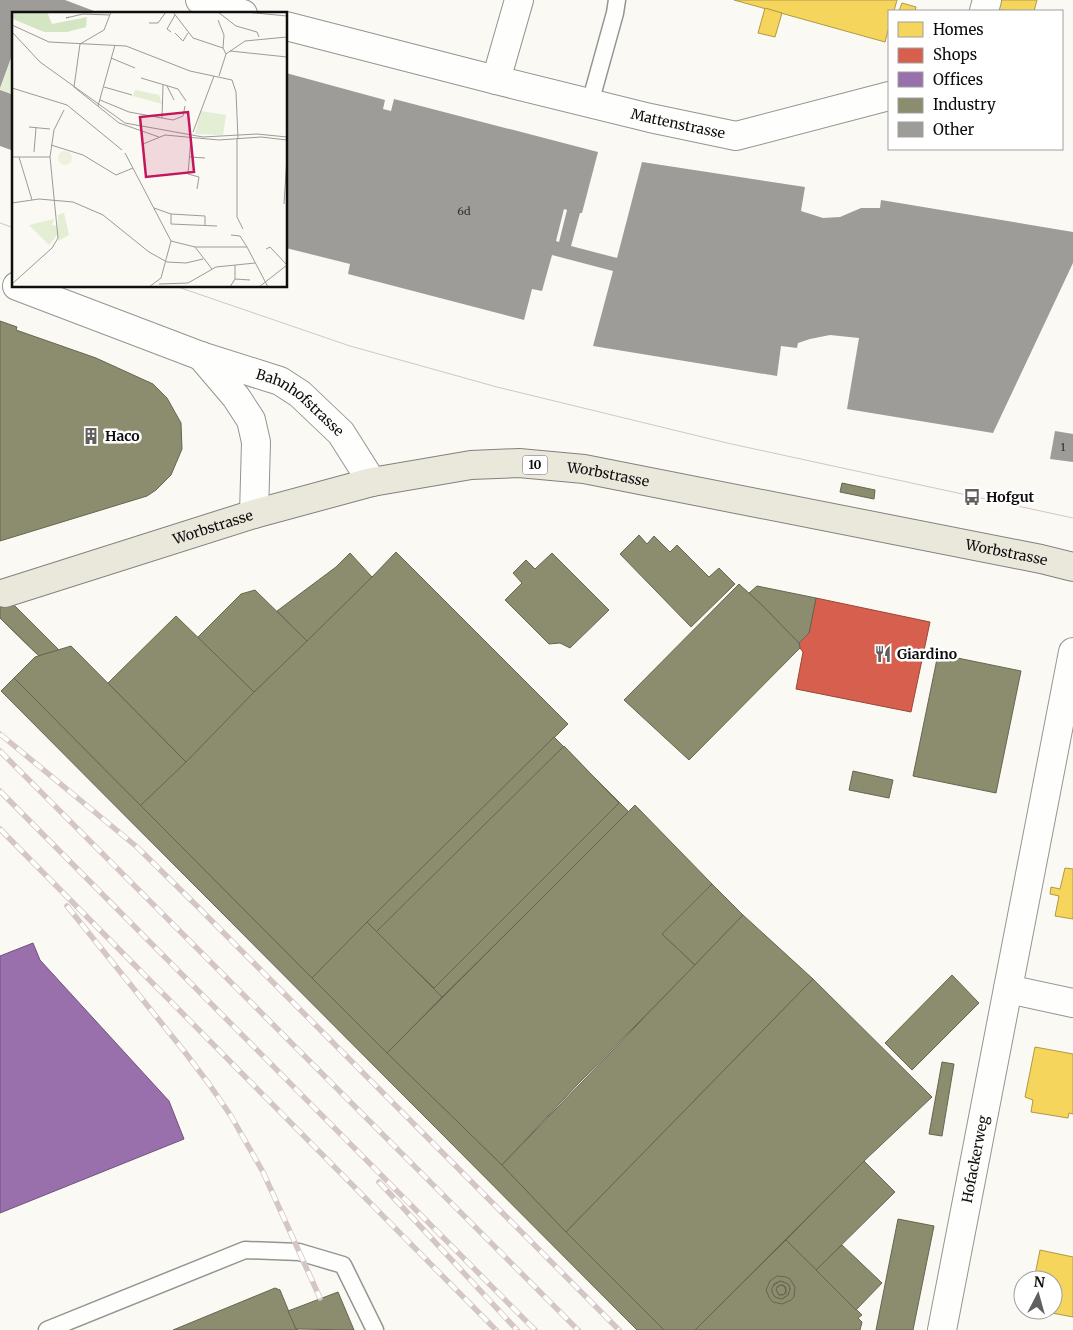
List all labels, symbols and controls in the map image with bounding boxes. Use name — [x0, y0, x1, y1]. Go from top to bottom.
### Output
legend — [888, 10, 1063, 150]
inset map — [12, 12, 288, 288]
text: Homes — [933, 20, 984, 39]
text: Shops — [933, 45, 977, 64]
text: Offices — [933, 70, 983, 89]
text: Industry — [933, 95, 996, 114]
street label: Mattenstrasse — [629, 105, 727, 142]
text: Other — [933, 120, 975, 139]
house number: 6d — [457, 204, 471, 218]
street label: Bahnhofstrasse — [254, 365, 348, 440]
building icon: Haco — [81, 426, 101, 446]
place label: Haco — [105, 427, 140, 445]
house number: 1 — [1061, 440, 1066, 454]
road number: 10 — [522, 456, 548, 474]
street label: Worbstrasse — [565, 458, 651, 491]
bus stop icon: Hofgut — [962, 487, 982, 507]
place label: Hofgut — [986, 488, 1035, 506]
street label: Worbstrasse — [169, 506, 255, 549]
street label: Worbstrasse — [963, 535, 1050, 569]
restaurant icon: Giardino — [873, 644, 893, 664]
place label: Giardino — [897, 645, 957, 663]
street label: Hofackerweg — [958, 1113, 992, 1205]
north arrow — [1013, 1270, 1063, 1320]
text: N — [1033, 1273, 1046, 1292]

